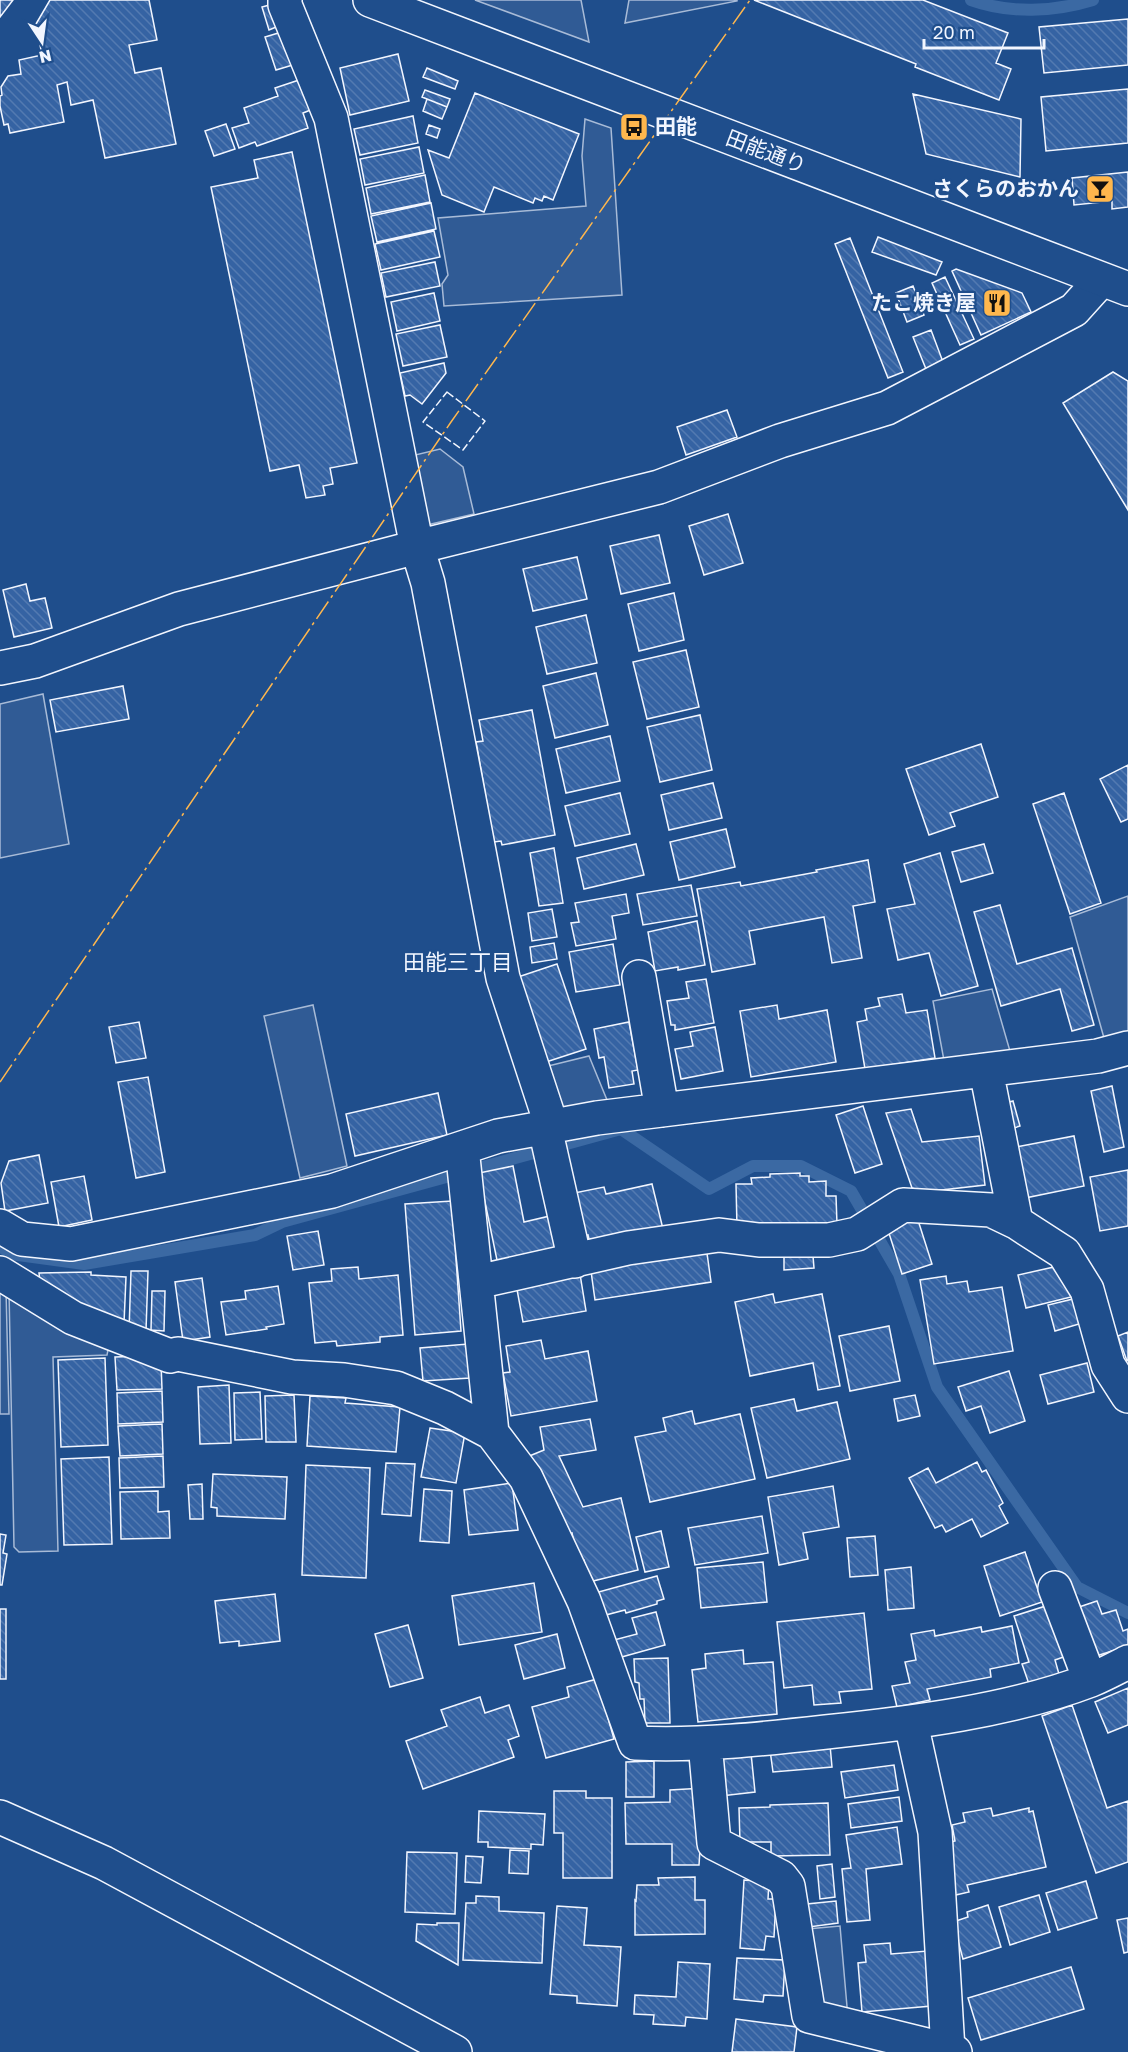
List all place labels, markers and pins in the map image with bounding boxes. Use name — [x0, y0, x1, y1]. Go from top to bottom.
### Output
bus stop icon: 田能 — [618, 111, 650, 143]
place label: 田能 — [655, 113, 697, 139]
bar icon: さくらのおかん — [1084, 173, 1116, 205]
place label: さくらのおかん — [932, 175, 1079, 201]
restaurant icon: たこ焼き屋 — [981, 287, 1013, 319]
place label: たこ焼き屋 — [871, 289, 976, 315]

